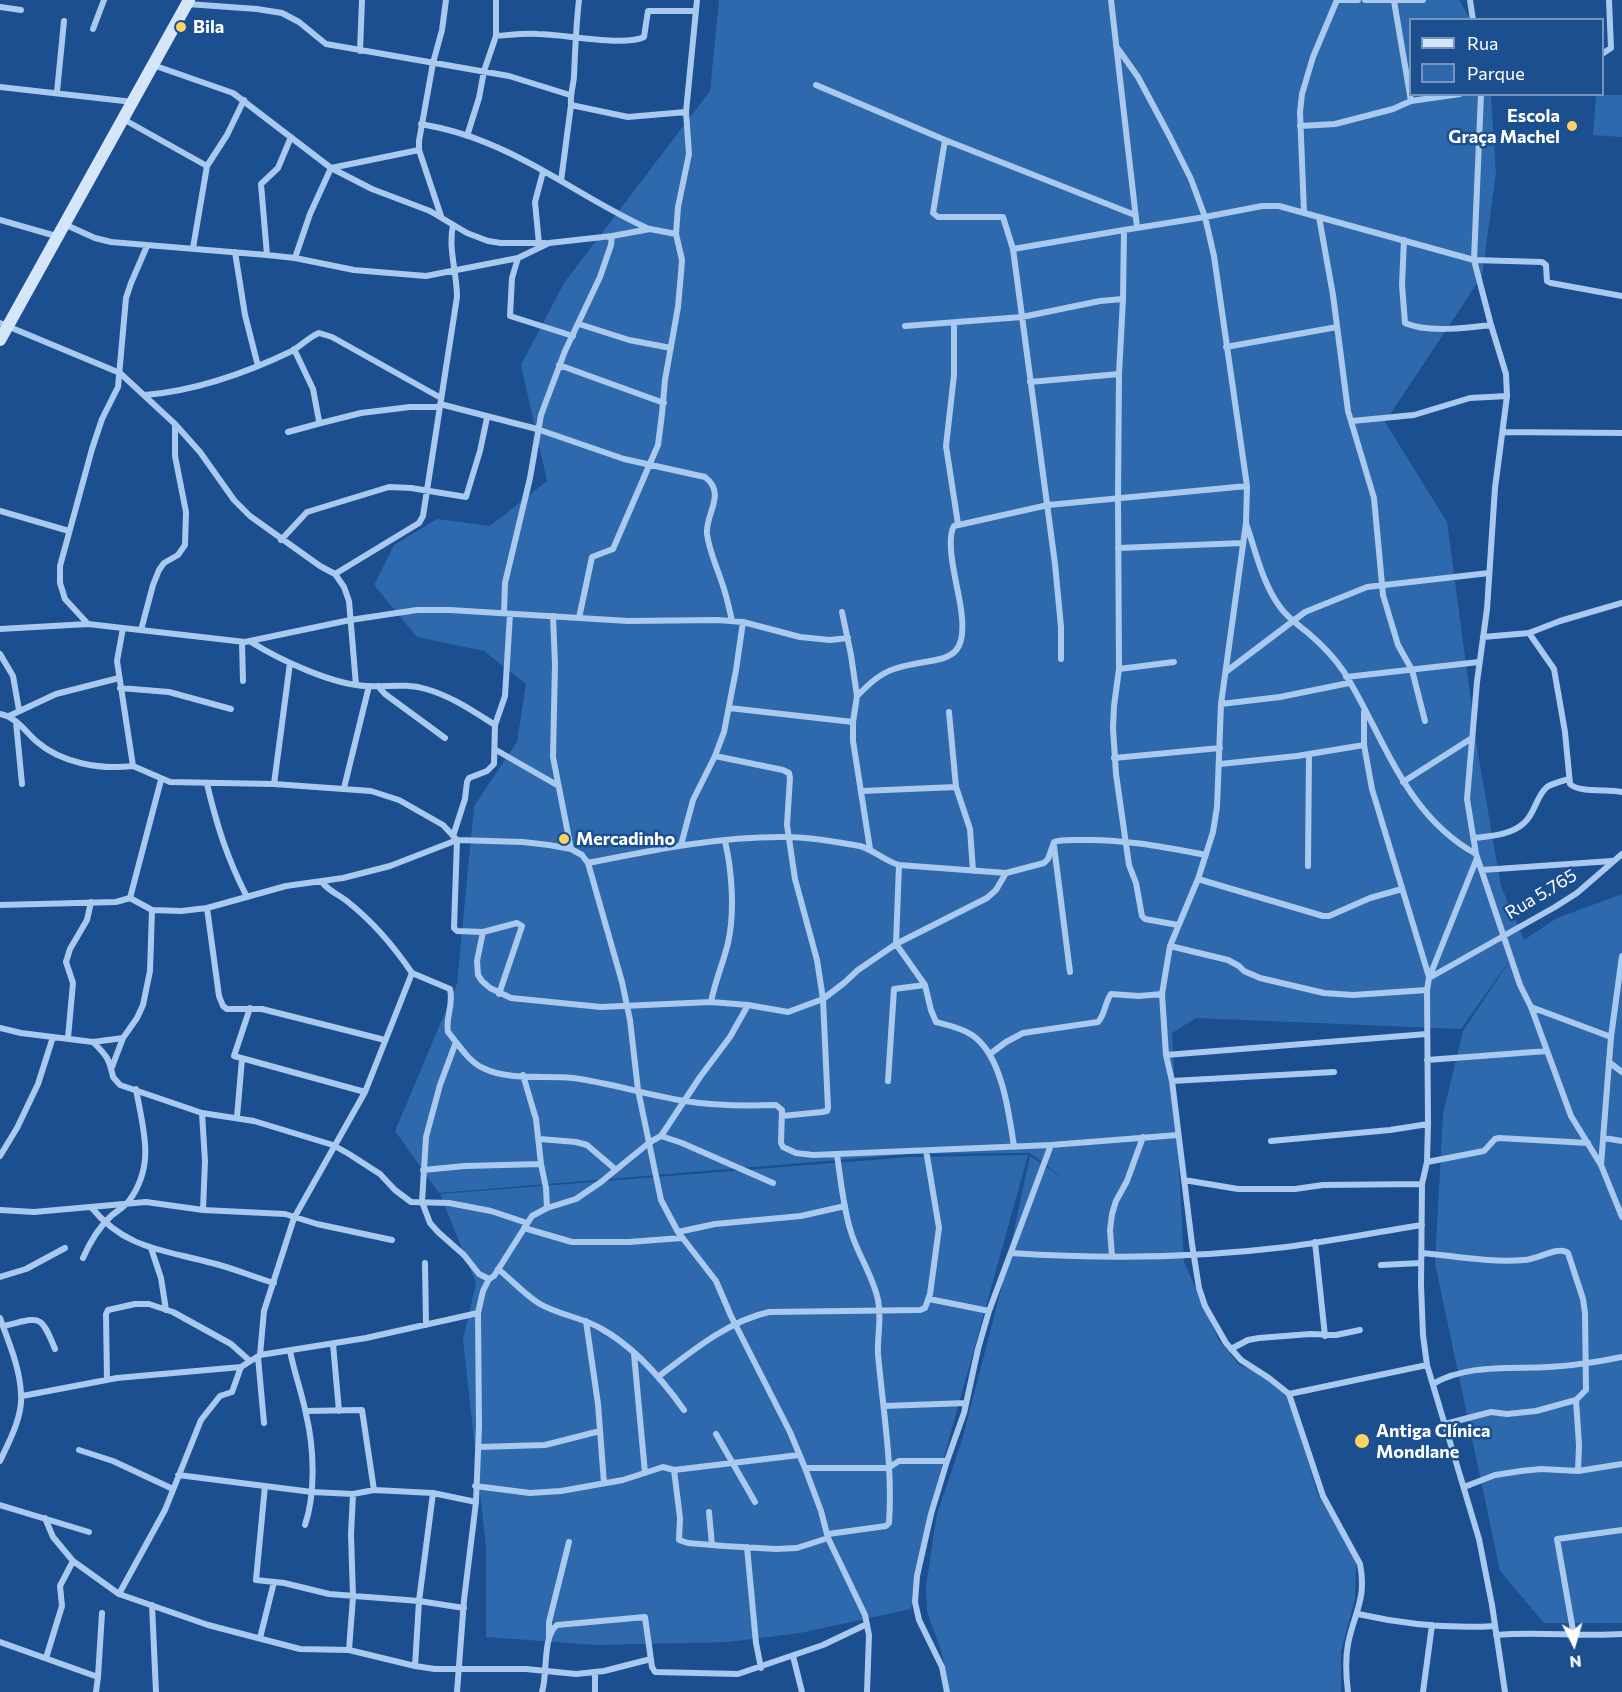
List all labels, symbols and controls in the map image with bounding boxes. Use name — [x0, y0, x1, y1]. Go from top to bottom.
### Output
place label: Bila — [193, 16, 224, 38]
legend — [1409, 18, 1604, 96]
marker: Bila — [174, 20, 188, 34]
text: Rua — [1467, 32, 1498, 54]
text: Parque — [1467, 62, 1525, 84]
place label: Escola Graça Machel — [1448, 105, 1560, 148]
marker: Escola Graça Machel — [1565, 119, 1579, 133]
place label: Mercadinho — [576, 828, 675, 850]
marker: Mercadinho — [557, 832, 571, 846]
street label: Rua 5.765 — [1501, 864, 1581, 924]
place label: Antiga Clínica Mondlane — [1376, 1420, 1491, 1462]
marker: Antiga Clínica Mondlane — [1353, 1432, 1371, 1450]
north arrow — [1544, 1614, 1604, 1674]
text: N — [1569, 1652, 1582, 1672]

